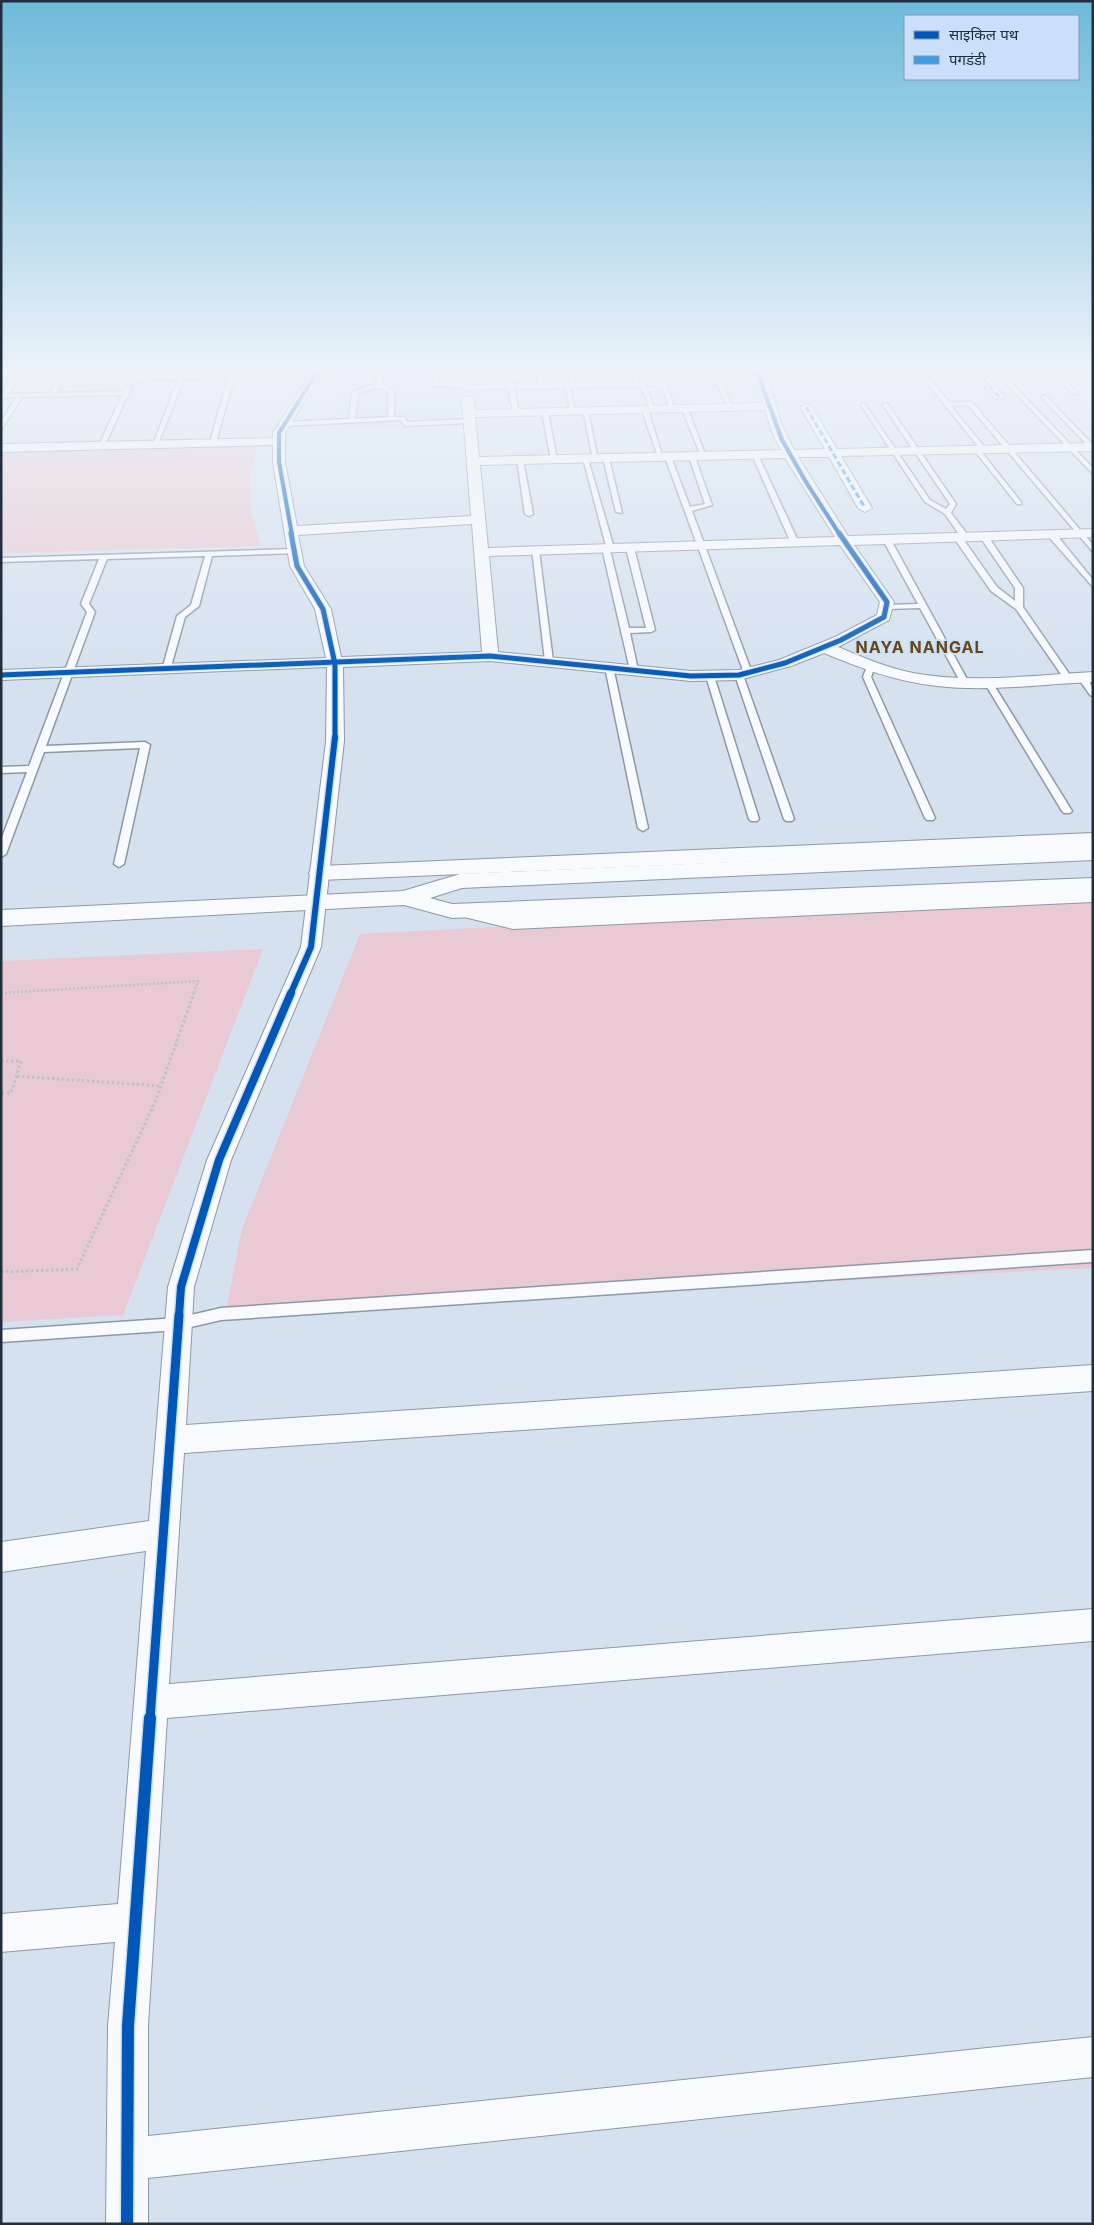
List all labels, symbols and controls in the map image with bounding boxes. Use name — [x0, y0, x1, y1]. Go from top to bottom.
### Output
legend — [904, 15, 1079, 80]
text: साइकिल पथ — [949, 25, 1019, 44]
text: पगडंडी — [949, 50, 987, 69]
district label: NAYA NANGAL — [856, 637, 984, 657]

